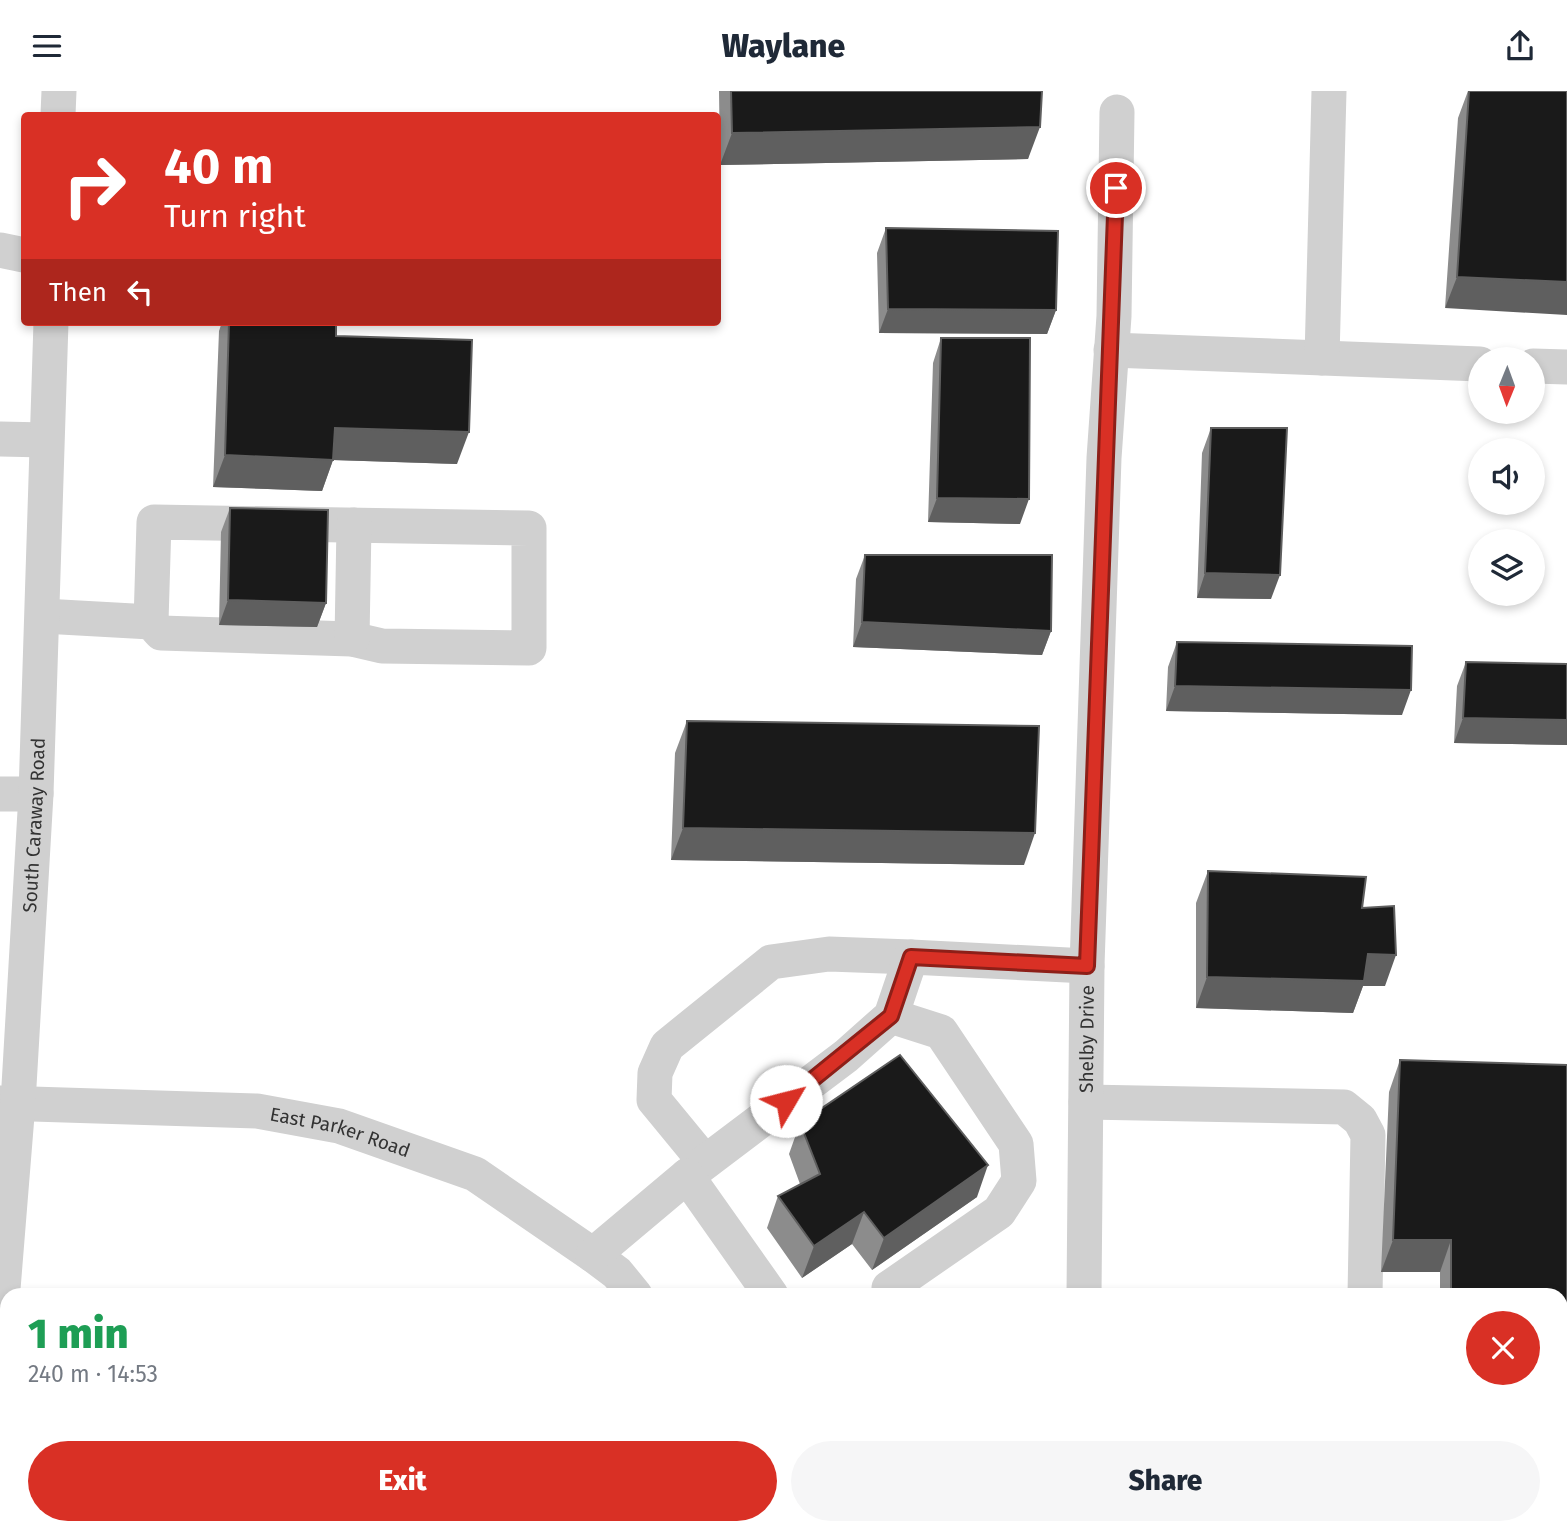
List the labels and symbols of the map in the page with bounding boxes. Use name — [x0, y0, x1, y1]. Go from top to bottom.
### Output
pin — [1086, 158, 1146, 218]
north arrow — [1468, 347, 1545, 423]
street label: South Caraway Road — [18, 737, 50, 913]
street label: Shelby Drive — [1075, 985, 1099, 1093]
position arrow — [749, 1064, 823, 1138]
street label: East Parker Road — [268, 1103, 413, 1162]

